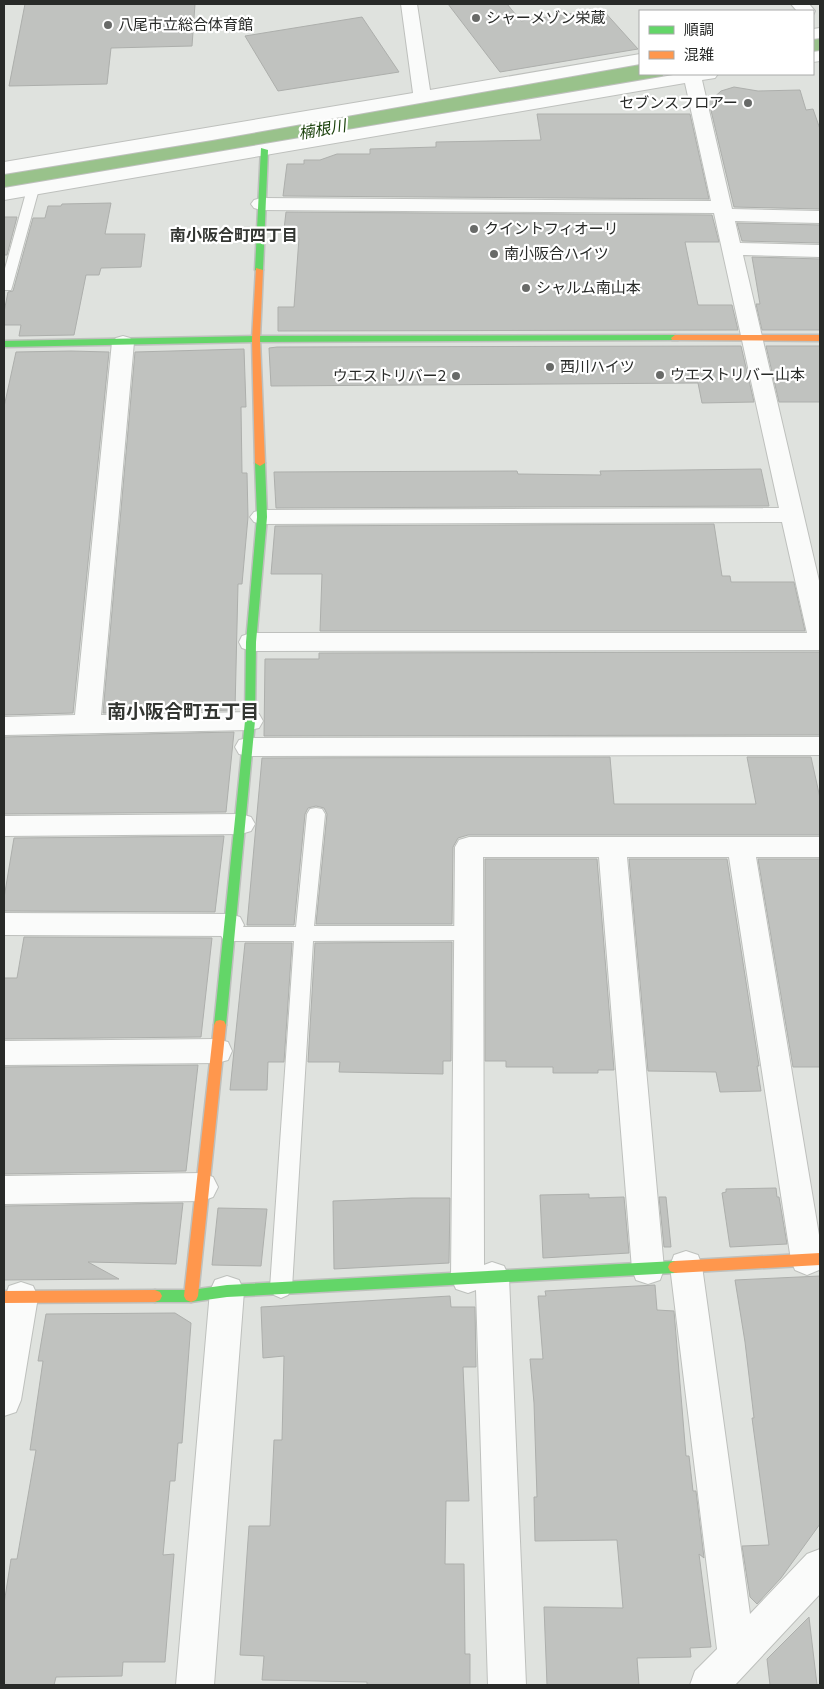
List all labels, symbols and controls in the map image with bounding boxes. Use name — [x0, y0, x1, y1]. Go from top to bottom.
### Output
place label: シャーメゾン栄蔵 — [486, 8, 605, 26]
legend — [639, 10, 814, 75]
marker: シャーメゾン栄蔵 — [470, 12, 482, 24]
place label: 八尾市立総合体育館 — [118, 15, 253, 33]
marker: 八尾市立総合体育館 — [102, 19, 114, 31]
text: 順調 — [684, 20, 714, 38]
text: 混雑 — [684, 45, 714, 63]
place label: セブンスフロアー — [619, 93, 738, 111]
marker: セブンスフロアー — [742, 97, 754, 109]
water label: 楠根川 — [297, 115, 349, 142]
place label: クイントフィオーリ — [484, 219, 619, 237]
marker: クイントフィオーリ — [468, 223, 480, 235]
district label: 南小阪合町四丁目 — [170, 225, 298, 244]
place label: 南小阪合ハイツ — [504, 244, 609, 262]
marker: 南小阪合ハイツ — [488, 248, 500, 260]
place label: シャルム南山本 — [536, 278, 641, 296]
marker: シャルム南山本 — [520, 282, 532, 294]
place label: 西川ハイツ — [560, 357, 635, 375]
marker: 西川ハイツ — [544, 361, 556, 373]
place label: ウエストリバー山本 — [670, 365, 805, 383]
place label: ウエストリバー2 — [333, 366, 446, 384]
marker: ウエストリバー山本 — [654, 369, 666, 381]
marker: ウエストリバー2 — [450, 370, 462, 382]
district label: 南小阪合町五丁目 — [107, 699, 259, 722]

